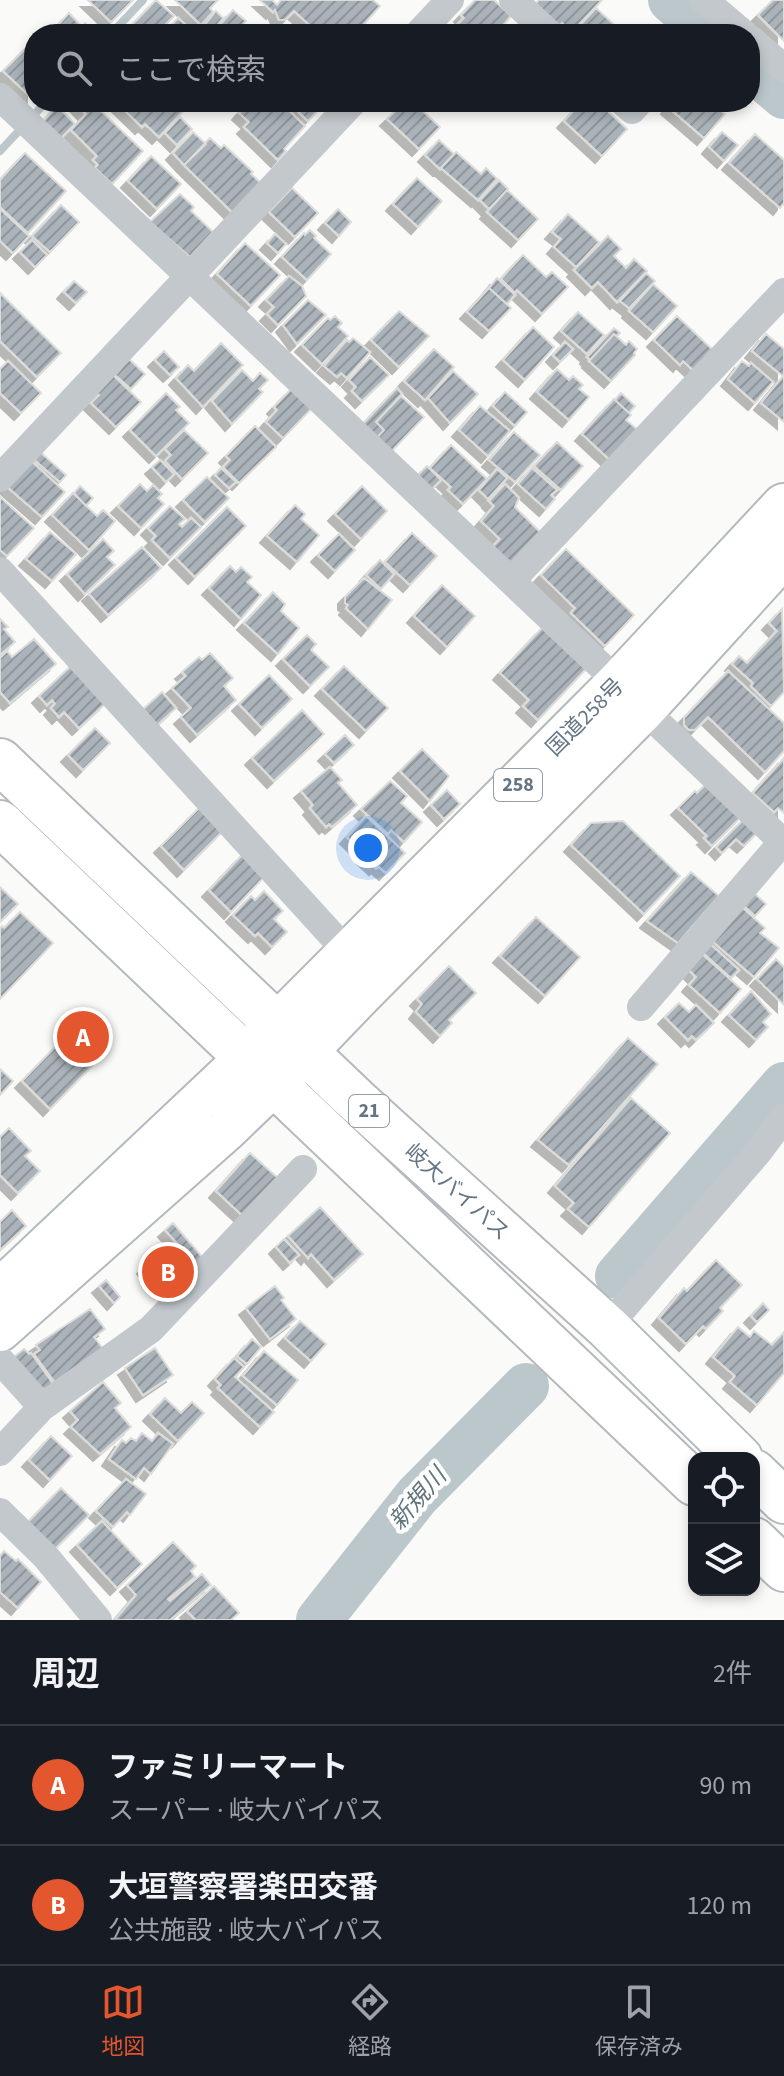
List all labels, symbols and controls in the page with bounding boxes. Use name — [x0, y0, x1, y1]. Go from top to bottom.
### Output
search box — [24, 24, 760, 112]
icon: search — [52, 46, 96, 90]
text: ここで検索 — [116, 49, 266, 92]
street label: 国道258号 — [539, 671, 631, 763]
road number: 258 — [494, 769, 542, 801]
your location — [348, 828, 388, 868]
pin: A — [57, 1007, 109, 1067]
road number: 21 — [349, 1095, 389, 1127]
street label: 岐大バイパス — [397, 1136, 517, 1248]
pin: B — [142, 1242, 194, 1302]
map controls — [688, 1452, 760, 1596]
button: locate — [688, 1452, 760, 1524]
water label: 新規川 — [381, 1458, 457, 1538]
button: layers — [688, 1524, 760, 1596]
text: 周辺 — [32, 1650, 100, 1699]
text: 2件 — [713, 1655, 752, 1692]
text: ファミリーマート — [108, 1746, 348, 1789]
text: A — [51, 1767, 65, 1804]
text: 90 m — [699, 1767, 752, 1804]
text: スーパー · 岐大バイパス — [108, 1792, 384, 1829]
text: 大垣警察署楽田交番 — [108, 1866, 378, 1909]
text: B — [50, 1887, 66, 1924]
text: 120 m — [686, 1887, 752, 1924]
text: 公共施設 · 岐大バイパス — [108, 1912, 384, 1949]
tab: 地図 — [101, 1980, 145, 2063]
tab: 経路 — [348, 1980, 392, 2063]
tab: 保存済み — [595, 1980, 683, 2063]

